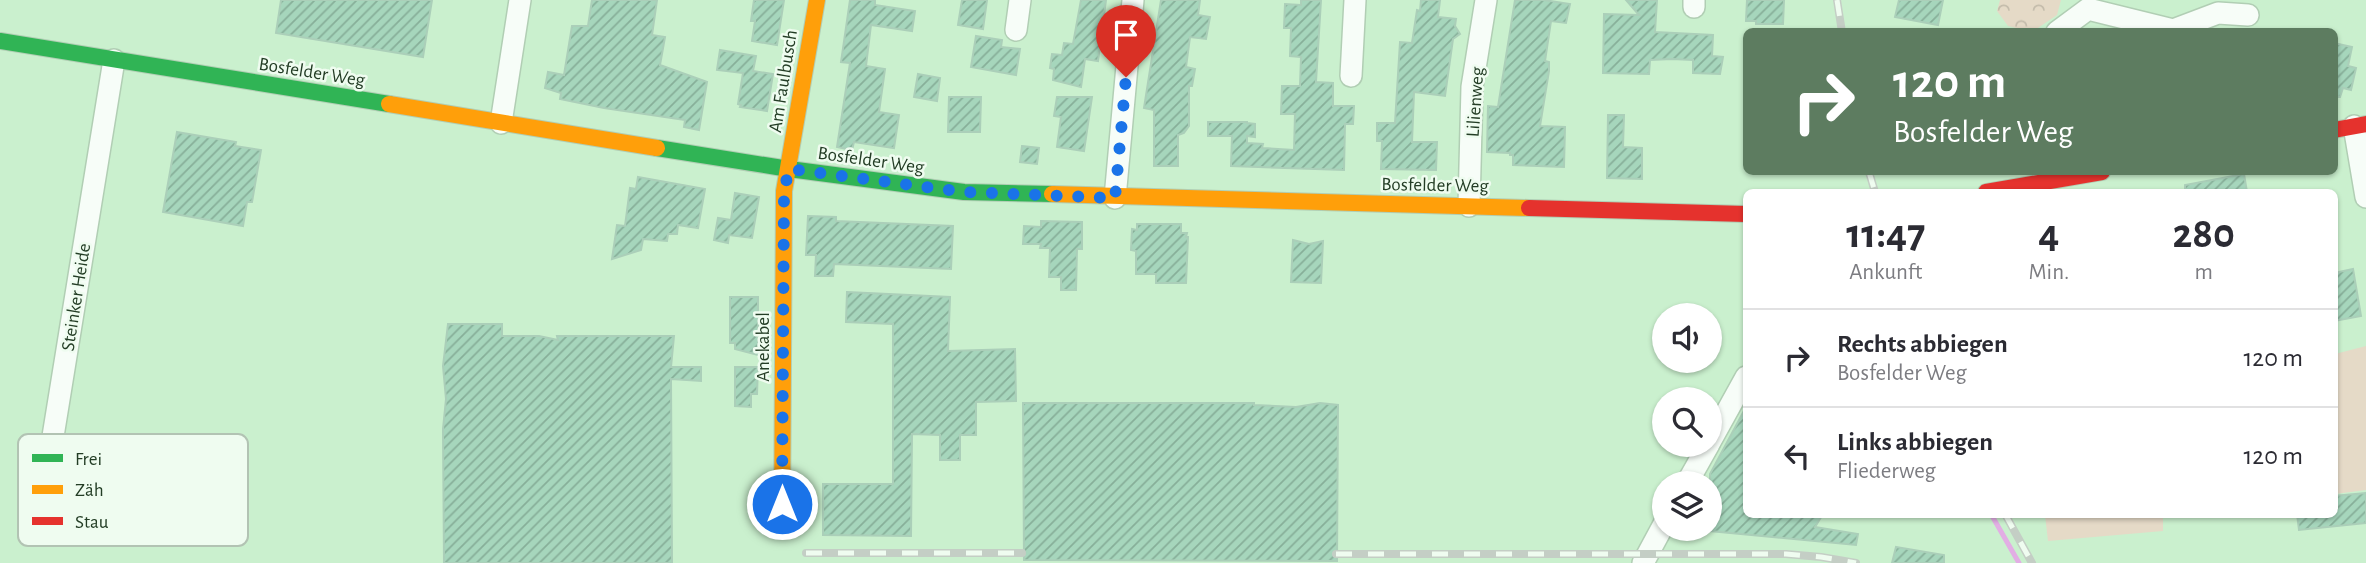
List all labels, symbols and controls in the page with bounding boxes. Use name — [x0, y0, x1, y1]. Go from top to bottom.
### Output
pin — [1096, 5, 1156, 77]
icon: arrive — [1107, 16, 1145, 54]
street label: Am Faulbusch — [766, 29, 801, 134]
street label: Bosfelder Weg — [257, 55, 367, 90]
icon: right — [1778, 56, 1869, 147]
text: 120 m — [1893, 58, 2006, 107]
street label: Lilienweg — [1464, 66, 1487, 138]
text: Bosfelder Weg — [1893, 116, 2073, 148]
street label: Bosfelder Weg — [816, 144, 926, 177]
street label: Bosfelder Weg — [1381, 175, 1489, 196]
text: 11:47 — [1846, 213, 1925, 255]
text: 4 — [2038, 213, 2059, 255]
text: 280 — [2172, 213, 2235, 255]
street label: Steinker Heide — [59, 242, 94, 352]
text: Ankunft — [1849, 261, 1922, 284]
text: Min. — [2028, 261, 2069, 284]
text: m — [2194, 261, 2213, 284]
map controls — [1652, 303, 1722, 541]
button: sound — [1652, 303, 1722, 373]
street label: Anekabel — [754, 312, 773, 382]
text: Rechts abbiegen — [1837, 331, 2008, 357]
icon: right — [1778, 339, 1816, 377]
text: 120 m — [2243, 345, 2303, 371]
text: Bosfelder Weg — [1837, 362, 1967, 385]
button: search — [1652, 387, 1722, 457]
text: Links abbiegen — [1837, 429, 1993, 455]
legend — [18, 434, 248, 546]
icon: left — [1778, 437, 1816, 475]
text: 120 m — [2243, 443, 2303, 469]
text: Frei — [75, 450, 102, 469]
text: Fliederweg — [1837, 460, 1936, 483]
position arrow — [745, 467, 819, 541]
button: layers — [1652, 471, 1722, 541]
text: Zäh — [75, 481, 104, 500]
text: Stau — [75, 513, 109, 532]

